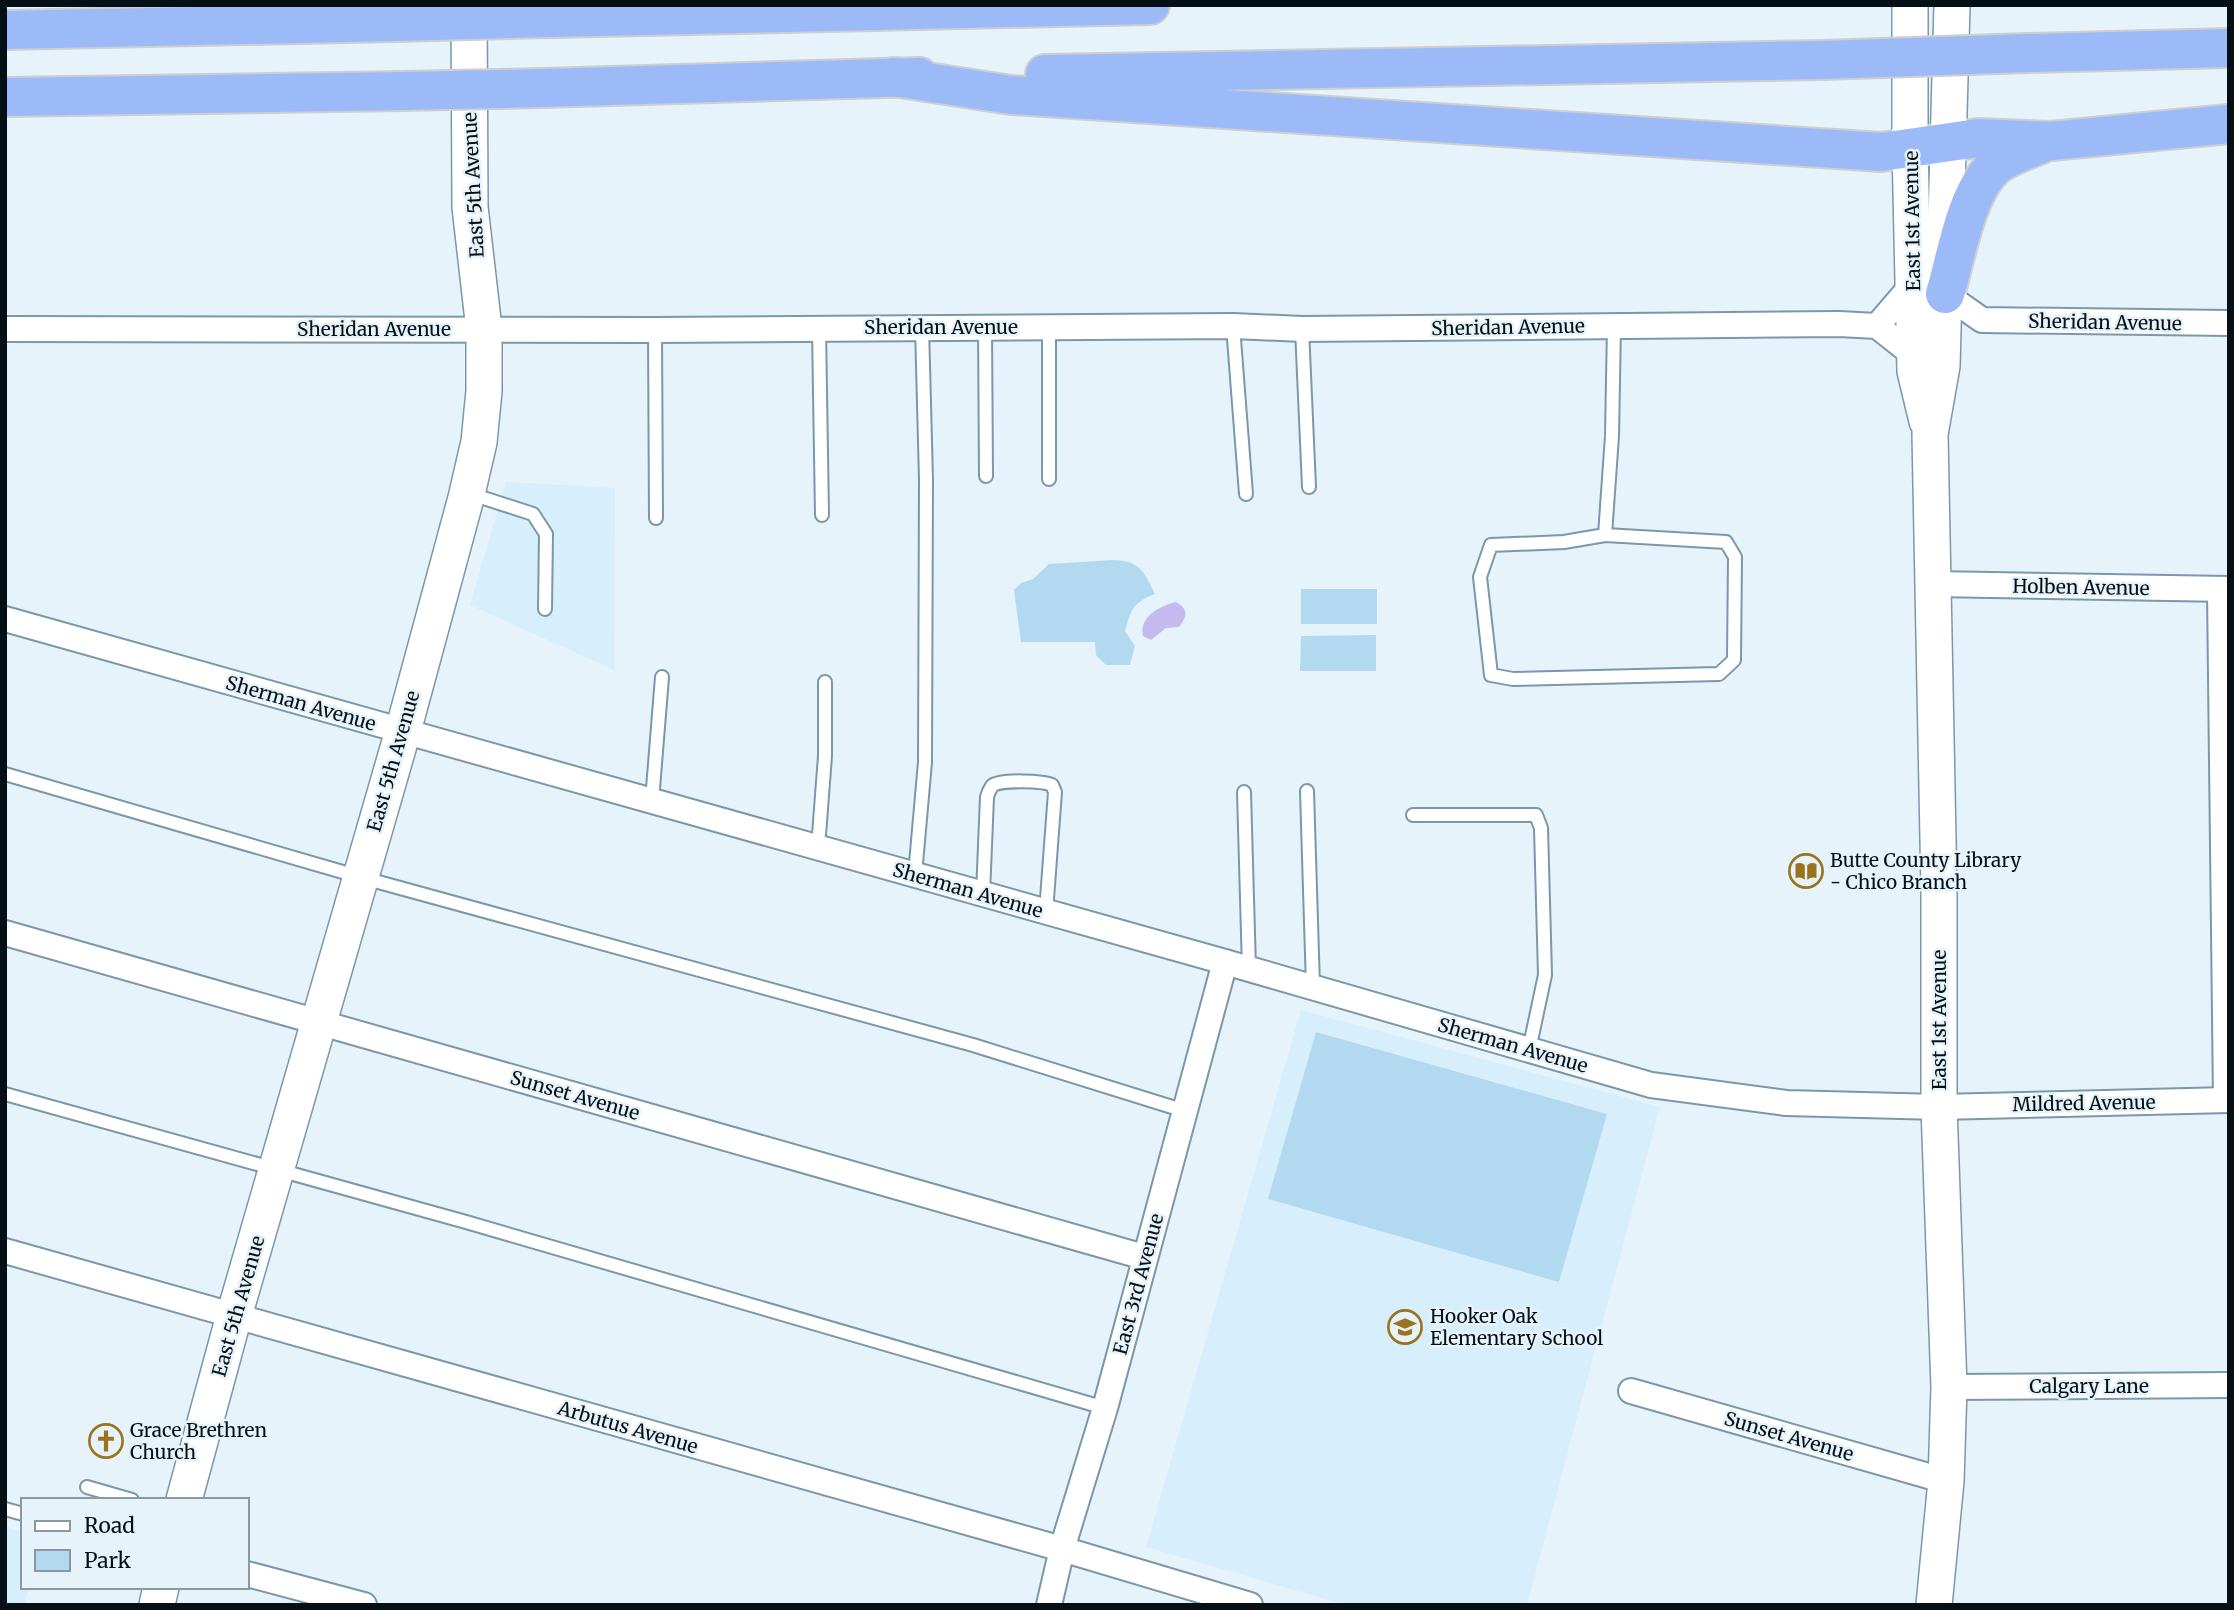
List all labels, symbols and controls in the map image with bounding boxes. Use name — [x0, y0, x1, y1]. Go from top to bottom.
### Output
street label: East 5th Avenue — [457, 112, 489, 258]
street label: East 1st Avenue — [1899, 150, 1925, 292]
street label: Sheridan Avenue — [2028, 309, 2182, 335]
street label: Sheridan Avenue — [1431, 314, 1585, 340]
street label: Sheridan Avenue — [864, 315, 1018, 339]
street label: Sheridan Avenue — [297, 317, 451, 341]
street label: Holben Avenue — [2012, 574, 2150, 600]
street label: Sherman Avenue — [223, 670, 379, 736]
street label: East 5th Avenue — [361, 688, 425, 834]
place label: Butte County Library - Chico Branch — [1830, 848, 2021, 894]
library icon: Butte County Library - Chico Branch — [1787, 852, 1825, 890]
street label: Sherman Avenue — [890, 857, 1046, 923]
street label: East 1st Avenue — [1927, 950, 1951, 1090]
street label: Sherman Avenue — [1435, 1012, 1591, 1078]
street label: Sunset Avenue — [508, 1065, 643, 1125]
street label: Mildred Avenue — [2012, 1090, 2156, 1116]
street label: East 3rd Avenue — [1108, 1211, 1168, 1357]
street label: East 5th Avenue — [206, 1233, 270, 1379]
place label: Hooker Oak Elementary School — [1430, 1304, 1603, 1350]
school or university icon: Hooker Oak Elementary School — [1386, 1308, 1424, 1346]
street label: Calgary Lane — [2029, 1374, 2149, 1398]
street label: Arbutus Avenue — [554, 1395, 701, 1458]
street label: Sunset Avenue — [1722, 1406, 1857, 1466]
place label: Grace Brethren Church — [130, 1418, 267, 1464]
church icon: Grace Brethren Church — [87, 1422, 125, 1460]
legend — [21, 1498, 248, 1589]
text: Road — [84, 1512, 135, 1539]
text: Park — [84, 1547, 131, 1574]

